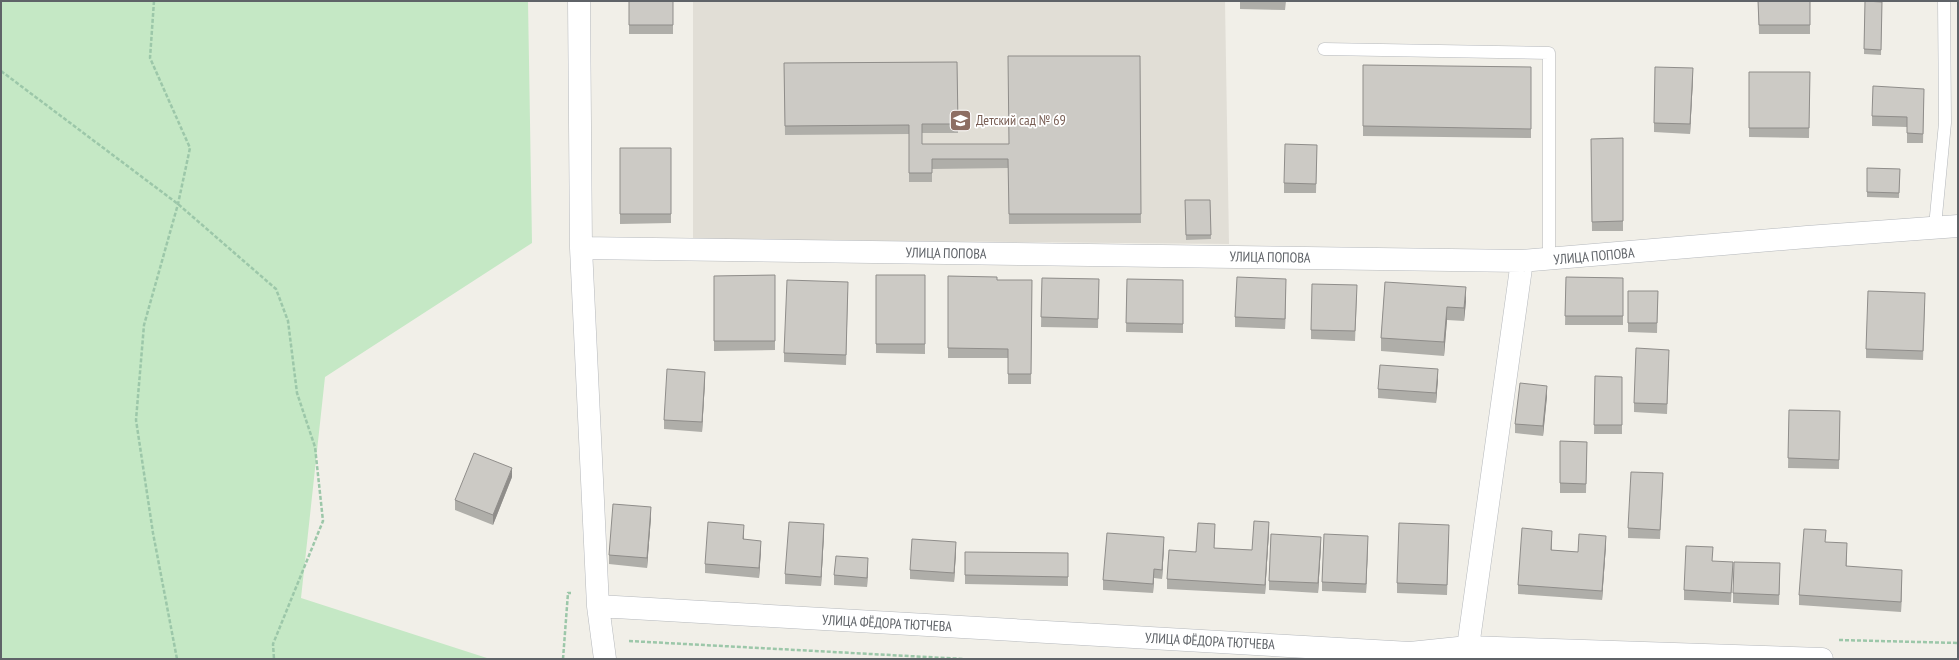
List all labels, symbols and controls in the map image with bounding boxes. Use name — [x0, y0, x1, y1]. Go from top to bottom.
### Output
school or university icon: Детский сад № 69 — [947, 107, 973, 133]
place label: Детский сад № 69 — [976, 111, 1066, 129]
street label: УЛИЦА ПОПОВА — [905, 243, 987, 263]
street label: УЛИЦА ПОПОВА — [1553, 243, 1635, 268]
street label: УЛИЦА ПОПОВА — [1229, 247, 1311, 267]
street label: УЛИЦА ФЁДОРА ТЮТЧЕВА — [822, 611, 953, 635]
street label: УЛИЦА ФЁДОРА ТЮТЧЕВА — [1145, 629, 1276, 653]

